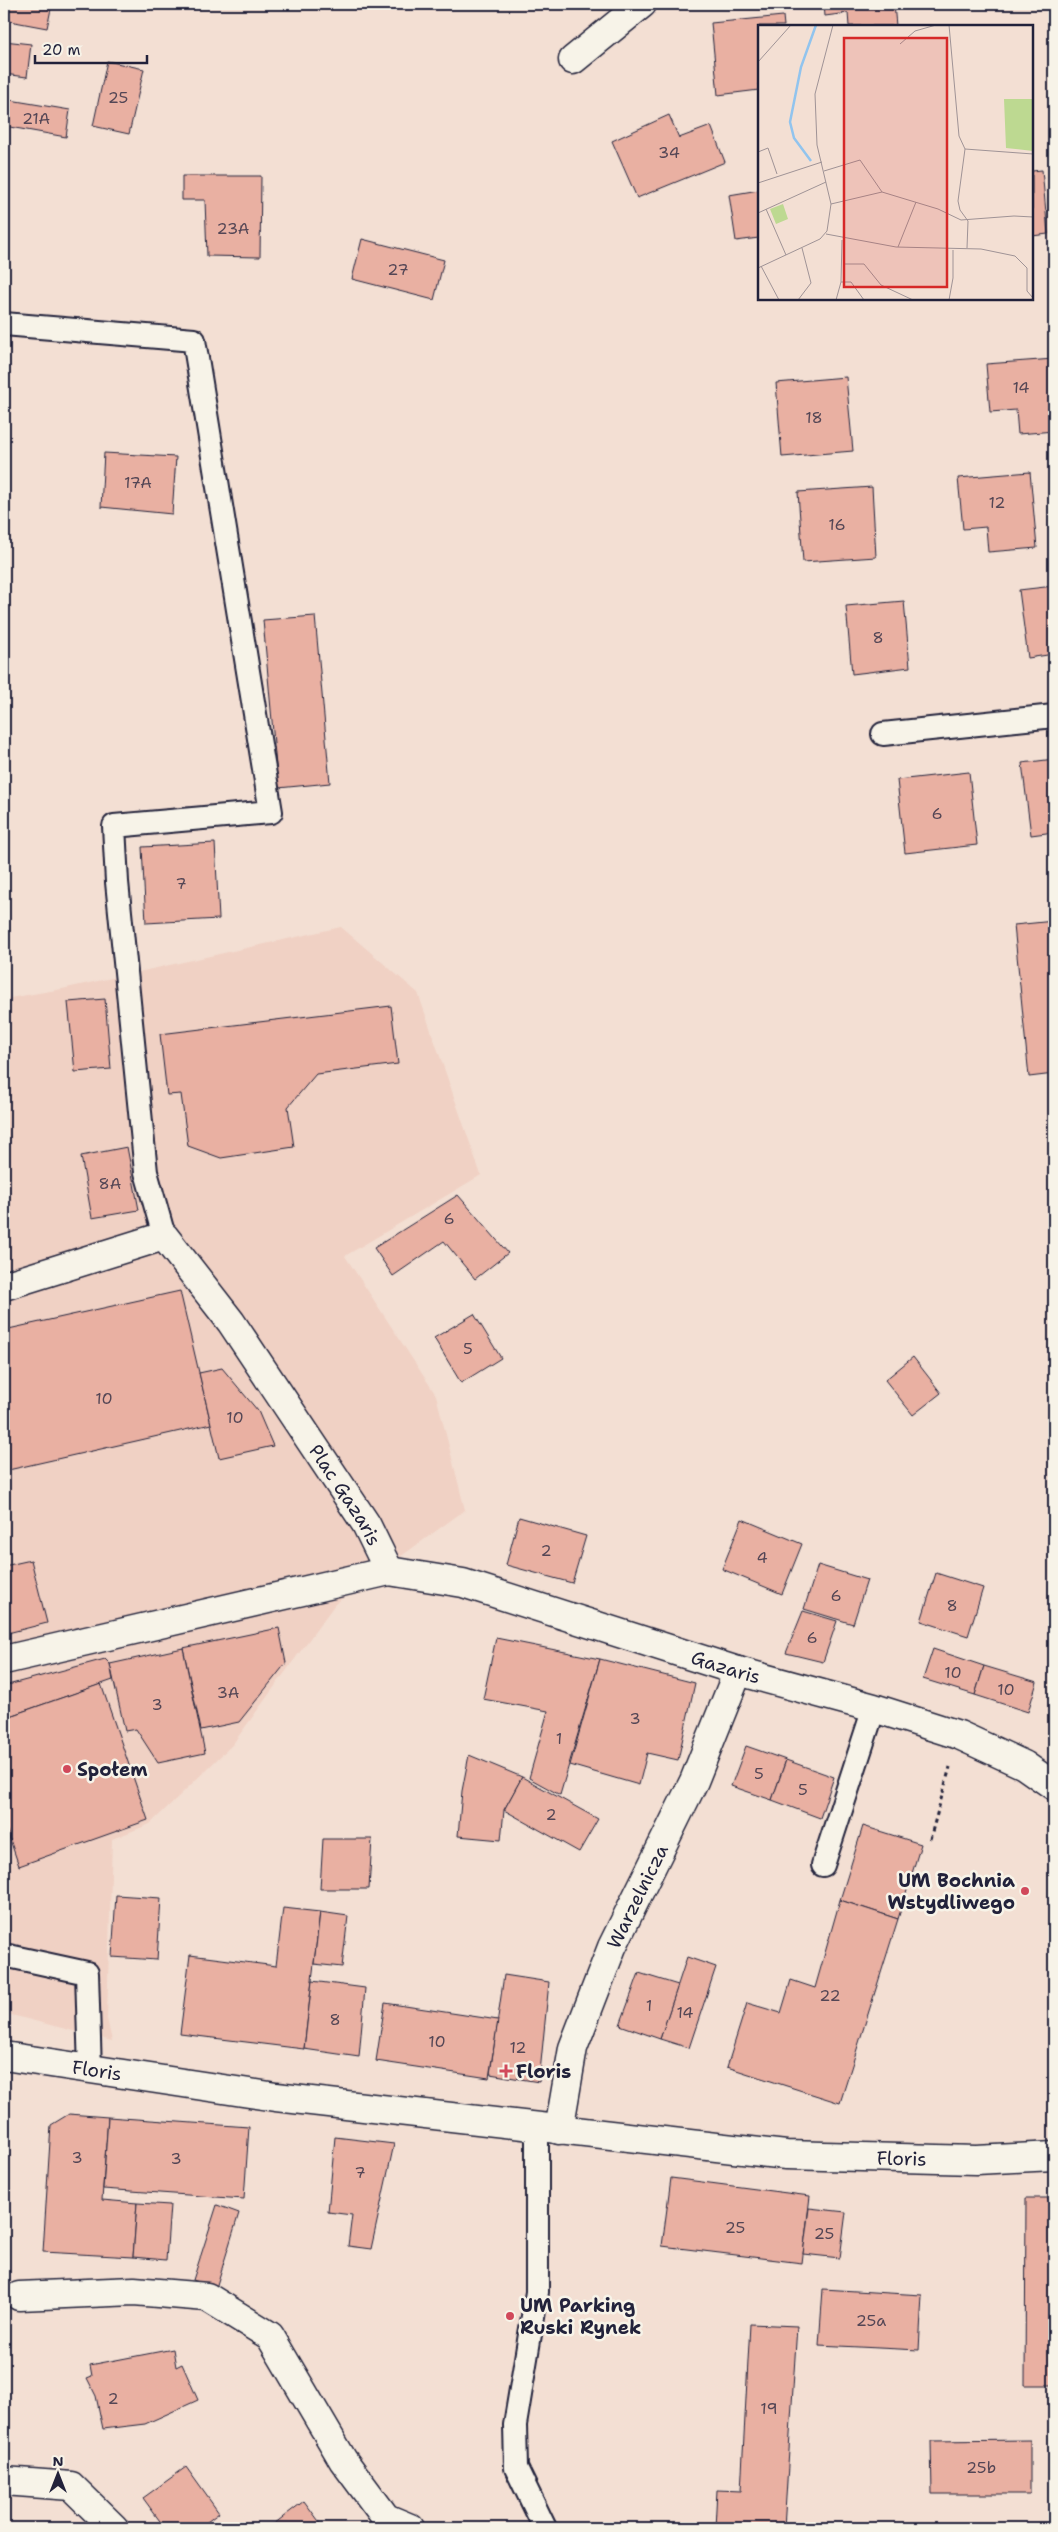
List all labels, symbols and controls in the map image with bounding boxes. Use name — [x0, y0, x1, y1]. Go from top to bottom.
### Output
inset map — [758, 25, 1033, 300]
scale bar — [35, 32, 148, 64]
text: 20 m — [42, 40, 81, 60]
house number: 25 — [108, 87, 128, 108]
house number: 21A — [22, 108, 50, 129]
house number: 34 — [658, 142, 680, 163]
house number: 23A — [217, 218, 249, 239]
house number: 27 — [387, 259, 409, 280]
house number: 14 — [1012, 377, 1030, 398]
house number: 18 — [805, 407, 823, 428]
house number: 17A — [124, 472, 152, 493]
house number: 12 — [988, 492, 1006, 513]
house number: 16 — [828, 514, 846, 535]
house number: 8 — [872, 627, 884, 648]
house number: 6 — [931, 803, 943, 824]
house number: 7 — [175, 873, 187, 894]
house number: 8A — [99, 1173, 121, 1194]
house number: 6 — [443, 1208, 455, 1229]
house number: 5 — [463, 1338, 473, 1359]
house number: 10 — [95, 1388, 113, 1409]
house number: 10 — [226, 1407, 244, 1428]
street label: Plac Gazaris — [304, 1439, 387, 1550]
house number: 2 — [540, 1540, 552, 1561]
house number: 4 — [756, 1547, 768, 1568]
house number: 6 — [830, 1585, 842, 1606]
house number: 8 — [946, 1595, 958, 1616]
house number: 6 — [806, 1627, 818, 1648]
street label: Gazaris — [688, 1644, 763, 1689]
house number: 10 — [944, 1662, 962, 1683]
house number: 10 — [997, 1679, 1015, 1700]
house number: 3A — [217, 1682, 239, 1703]
house number: 3 — [151, 1694, 163, 1715]
house number: 3 — [629, 1708, 641, 1729]
house number: 1 — [556, 1728, 562, 1749]
place label: Społem — [77, 1757, 148, 1782]
marker: Społem — [61, 1763, 73, 1775]
house number: 5 — [754, 1763, 764, 1784]
house number: 5 — [798, 1779, 808, 1800]
house number: 2 — [545, 1804, 557, 1825]
street label: Warzelnicza — [601, 1840, 673, 1953]
place label: UM Bochnia Wstydliwego — [888, 1868, 1015, 1915]
marker: UM Bochnia Wstydliwego — [1019, 1885, 1031, 1897]
house number: 22 — [819, 1985, 841, 2006]
house number: 1 — [646, 1995, 652, 2016]
house number: 14 — [676, 2002, 694, 2023]
house number: 8 — [329, 2009, 341, 2030]
house number: 10 — [428, 2031, 446, 2052]
house number: 12 — [509, 2037, 527, 2058]
street label: Floris — [70, 2054, 123, 2086]
place label: Floris — [516, 2059, 571, 2084]
marker: Floris — [500, 2065, 512, 2077]
street label: Floris — [876, 2145, 927, 2171]
house number: 3 — [71, 2147, 83, 2168]
house number: 3 — [170, 2148, 182, 2169]
house number: 7 — [354, 2162, 366, 2183]
house number: 25 — [725, 2217, 745, 2238]
house number: 25 — [814, 2223, 834, 2244]
place label: UM Parking Ruski Rynek — [520, 2293, 641, 2340]
marker: UM Parking Ruski Rynek — [504, 2310, 516, 2322]
house number: 25a — [856, 2310, 886, 2331]
house number: 2 — [107, 2388, 119, 2409]
house number: 19 — [760, 2398, 778, 2419]
north arrow — [32, 2450, 82, 2500]
text: N — [52, 2452, 64, 2470]
house number: 25b — [966, 2457, 996, 2478]

